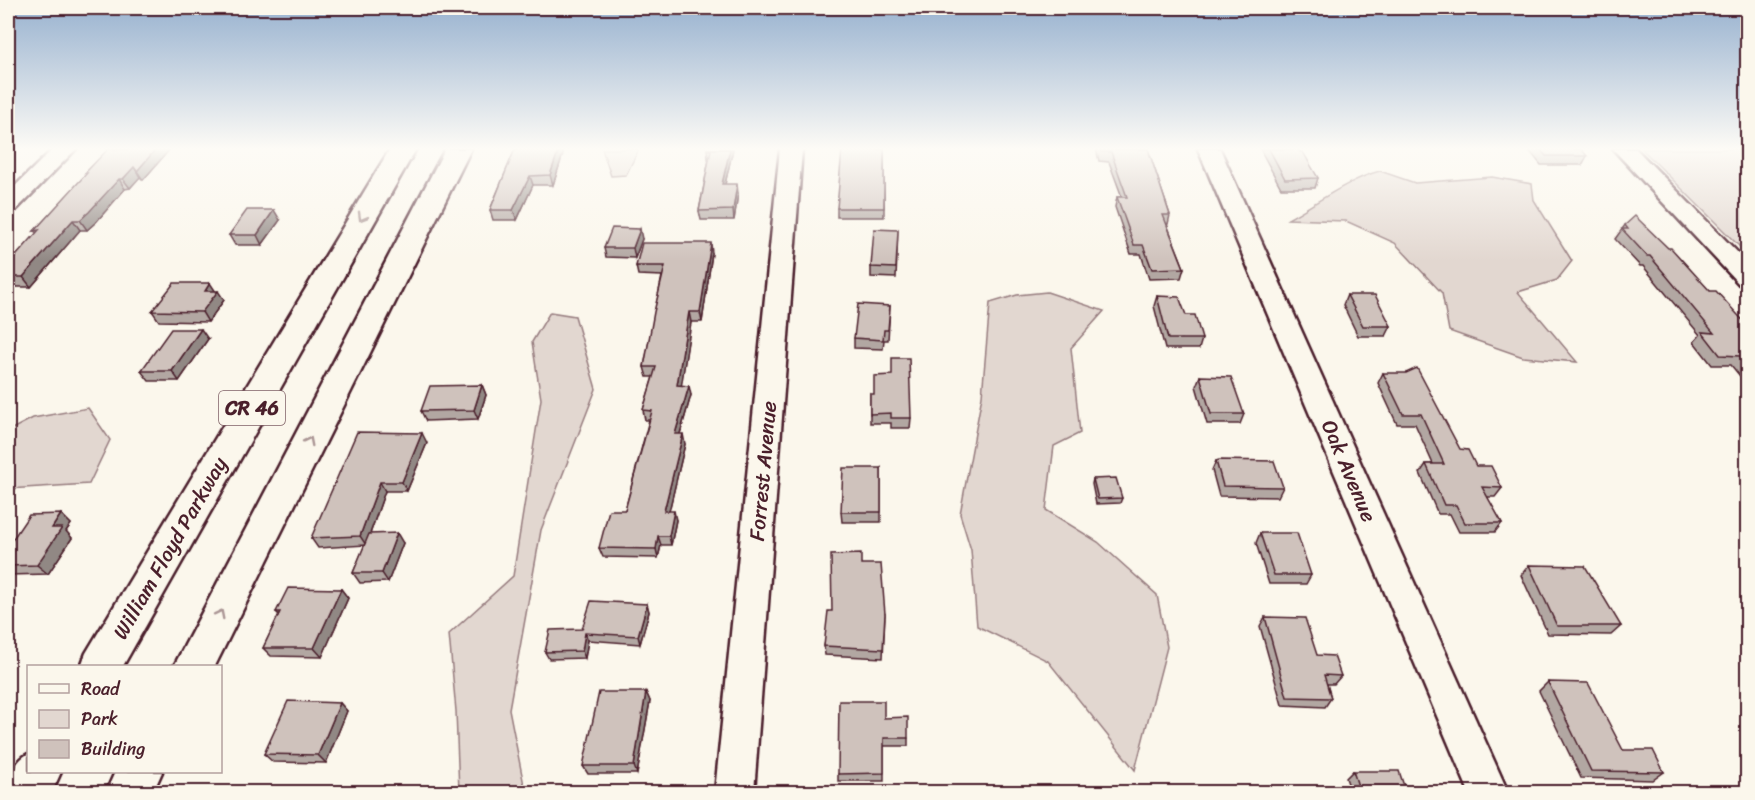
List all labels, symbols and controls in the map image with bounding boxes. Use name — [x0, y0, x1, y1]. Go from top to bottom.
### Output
one-way arrow — [358, 211, 370, 222]
road number: CR 46 — [219, 391, 285, 425]
street label: Forrest Avenue — [738, 399, 788, 543]
street label: Oak Avenue — [1310, 414, 1388, 529]
one-way arrow — [302, 436, 313, 447]
street label: William Floyd Parkway — [102, 449, 238, 647]
one-way arrow — [213, 610, 224, 621]
legend — [27, 665, 222, 773]
text: Road — [81, 673, 121, 705]
text: Park — [81, 703, 118, 735]
text: Building — [81, 733, 145, 765]

